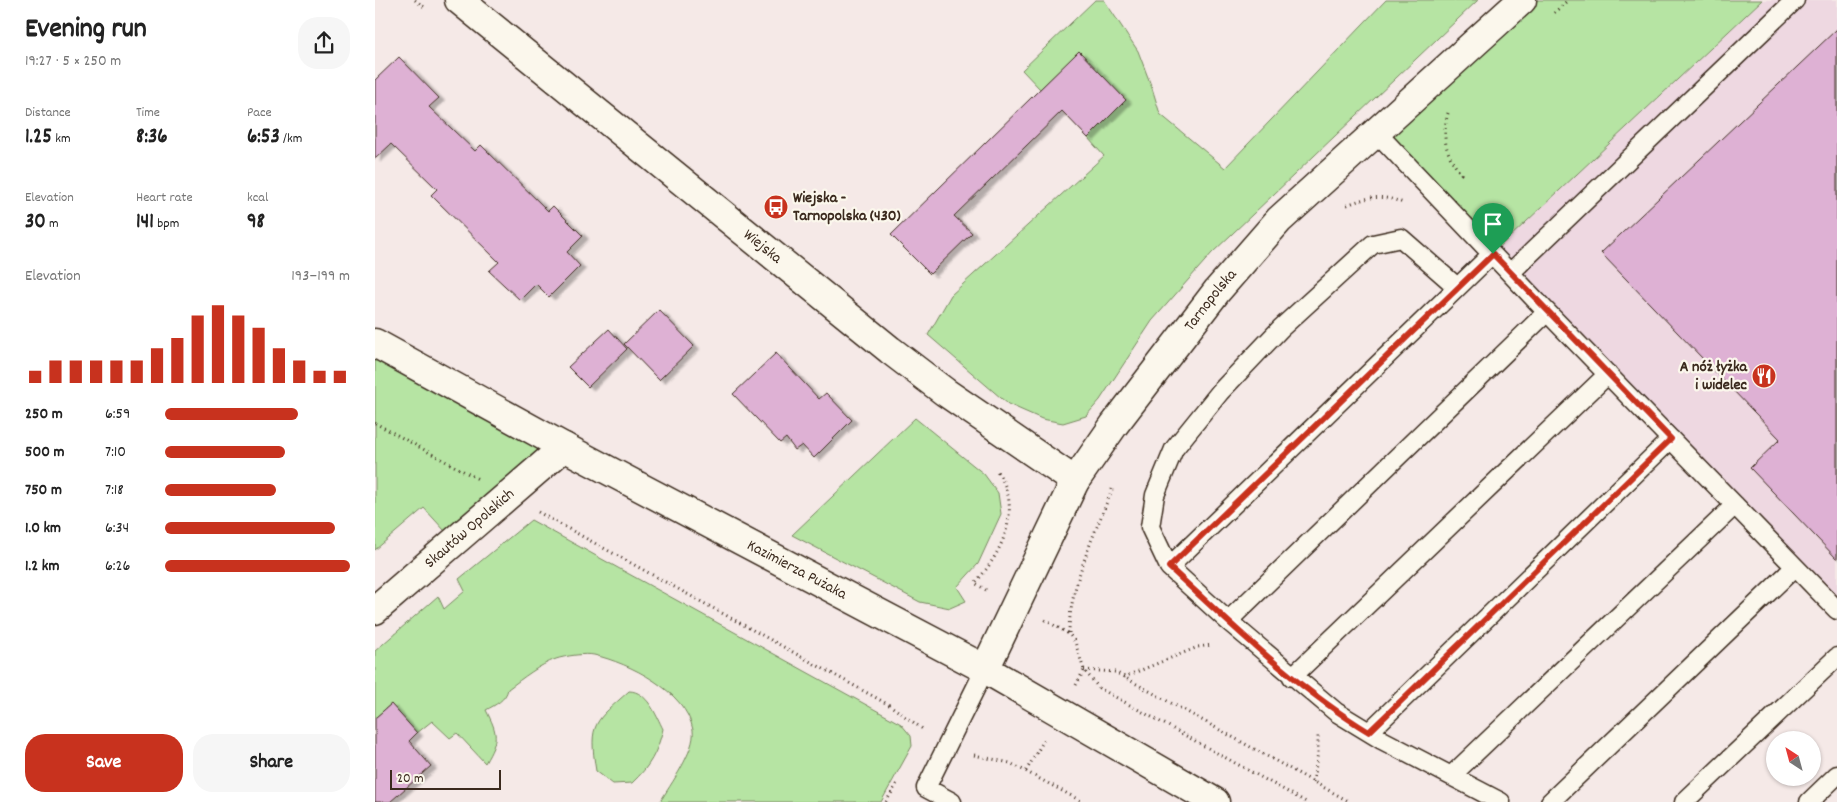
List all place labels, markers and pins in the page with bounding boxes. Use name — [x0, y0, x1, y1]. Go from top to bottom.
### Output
place label: Wiejska - Tarnopolska (430) — [793, 187, 901, 228]
bus stop icon: Wiejska - Tarnopolska (430) — [763, 194, 789, 220]
pin — [1472, 203, 1514, 254]
place label: A nóż łyżka i widelec — [1680, 356, 1748, 397]
restaurant icon: A nóż łyżka i widelec — [1751, 363, 1777, 389]

